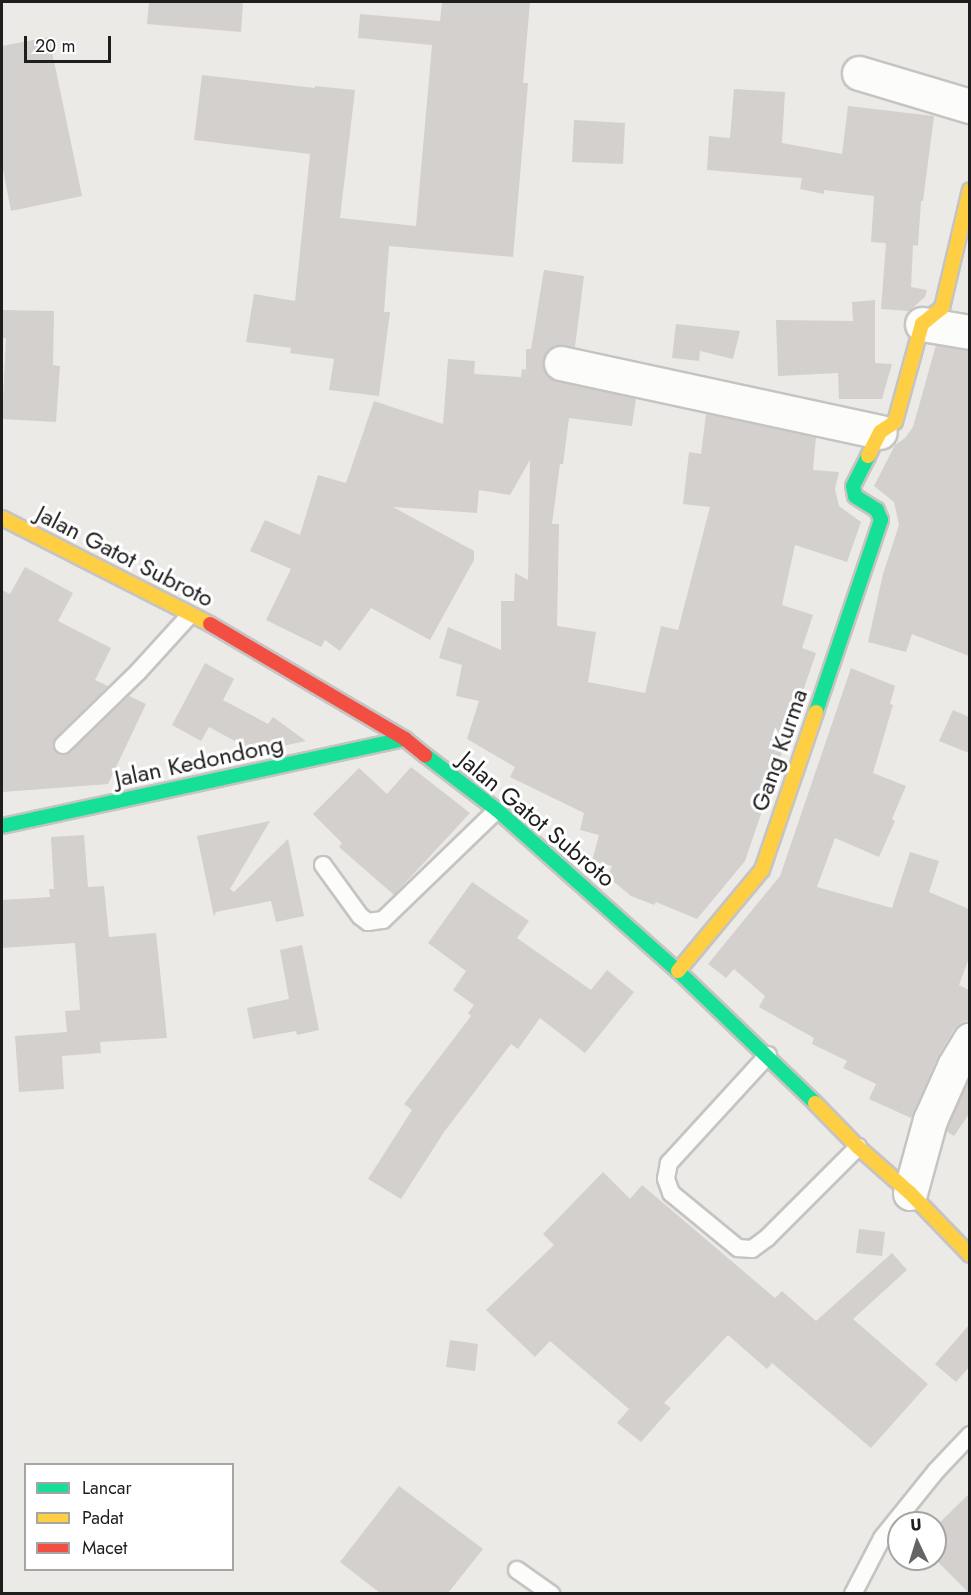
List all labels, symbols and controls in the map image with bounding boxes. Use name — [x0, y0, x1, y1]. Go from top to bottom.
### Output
scale bar — [27, 24, 114, 62]
text: 20 m — [35, 33, 75, 59]
street label: Jalan Gatot Subroto — [31, 499, 219, 613]
street label: Gang Kurma — [745, 685, 813, 815]
street label: Jalan Kedondong — [112, 729, 286, 793]
street label: Jalan Gatot Subroto — [453, 745, 621, 893]
legend — [24, 1463, 234, 1571]
text: Lancar — [82, 1475, 132, 1501]
text: Padat — [82, 1505, 123, 1531]
north arrow — [887, 1511, 947, 1571]
text: U — [909, 1513, 922, 1536]
text: Macet — [82, 1535, 127, 1561]

